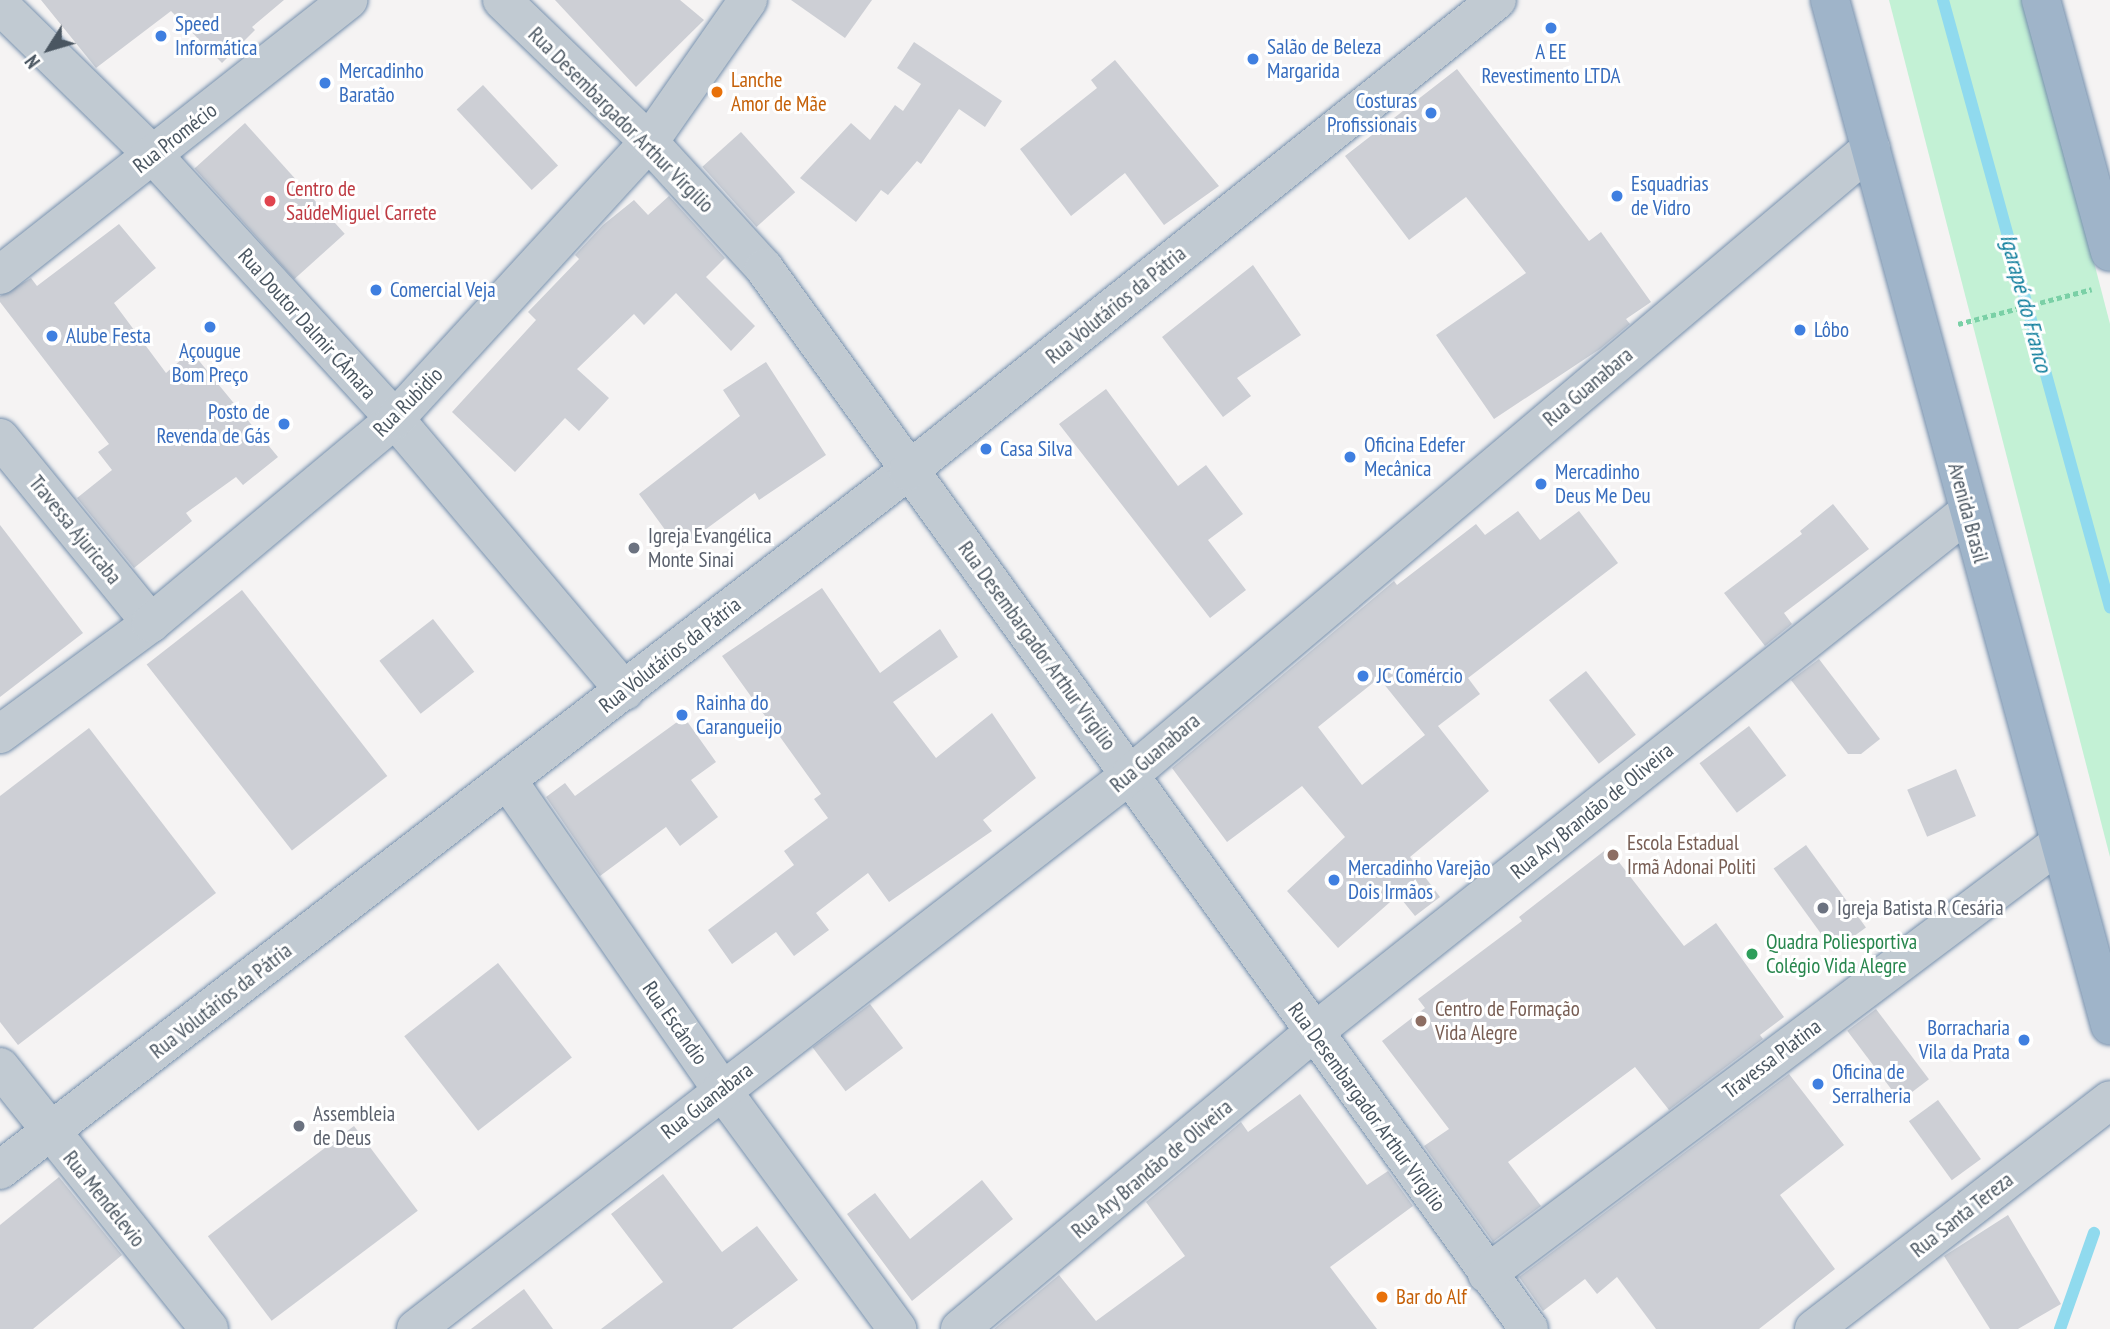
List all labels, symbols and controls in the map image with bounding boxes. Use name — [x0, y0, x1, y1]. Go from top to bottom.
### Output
place label: Speed Informática — [175, 11, 257, 61]
north arrow — [14, 14, 84, 84]
marker: A EE Revestimento LTDA — [1543, 20, 1559, 36]
street label: Rua Desembargador Arthur Virgílio — [523, 22, 719, 218]
marker: Speed Informática — [153, 28, 169, 44]
place label: Salão de Beleza Margarida — [1267, 34, 1381, 84]
place label: A EE Revestimento LTDA — [1481, 39, 1621, 89]
text: N — [20, 50, 45, 73]
marker: Salão de Beleza Margarida — [1245, 51, 1261, 67]
place label: Mercadinho Baratão — [339, 58, 424, 108]
place label: Lanche Amor de Mãe — [731, 67, 827, 117]
marker: Mercadinho Baratão — [317, 75, 333, 91]
marker: Lanche Amor de Mãe — [709, 84, 725, 100]
place label: Costuras Profissionais — [1327, 88, 1417, 138]
street label: Rua Promécio — [128, 98, 222, 178]
marker: Costuras Profissionais — [1423, 105, 1439, 121]
place label: Esquadrias de Vidro — [1631, 171, 1709, 221]
place label: Centro de SaúdeMiguel Carrete — [286, 176, 437, 226]
marker: Esquadrias de Vidro — [1609, 188, 1625, 204]
marker: Centro de SaúdeMiguel Carrete — [260, 191, 280, 211]
water label: Igarapé do Franco — [1994, 231, 2058, 375]
street label: Rua Volutários da Pátria — [1041, 241, 1191, 369]
street label: Rua Doutor Dalmir CÂmara — [233, 243, 381, 405]
place label: Comercial Veja — [390, 277, 496, 303]
marker: Comercial Veja — [368, 282, 384, 298]
place label: Lôbo — [1814, 317, 1849, 343]
marker: Açougue Bom Preço — [202, 319, 218, 335]
marker: Lôbo — [1792, 322, 1808, 338]
place label: Alube Festa — [66, 323, 151, 349]
marker: Alube Festa — [44, 328, 60, 344]
place label: Açougue Bom Preço — [172, 338, 248, 388]
street label: Rua Guanabara — [1538, 342, 1638, 432]
street label: Rua Rubidio — [368, 362, 448, 442]
place label: Posto de Revenda de Gás — [156, 399, 270, 449]
marker: Posto de Revenda de Gás — [276, 416, 292, 432]
place label: Oficina Edefer Mecânica — [1364, 432, 1465, 482]
place label: Casa Silva — [1000, 436, 1073, 462]
marker: Casa Silva — [978, 441, 994, 457]
marker: Oficina Edefer Mecânica — [1342, 449, 1358, 465]
place label: Mercadinho Deus Me Deu — [1555, 459, 1651, 509]
street label: Avenida Brasil — [1943, 460, 1993, 566]
street label: Travessa Ajuricaba — [23, 470, 127, 590]
marker: Mercadinho Deus Me Deu — [1533, 476, 1549, 492]
place label: Igreja Evangélica Monte Sinai — [648, 523, 772, 573]
street label: Rua Desembargador Arthur Virgílio — [952, 536, 1122, 756]
marker: Igreja Evangélica Monte Sinai — [626, 540, 642, 556]
street label: Rua Volutários da Pátria — [594, 592, 746, 718]
place label: JC Comércio — [1377, 663, 1463, 689]
marker: JC Comércio — [1355, 668, 1371, 684]
place label: Rainha do Carangueijo — [696, 690, 782, 740]
marker: Rainha do Carangueijo — [674, 707, 690, 723]
street label: Rua Guanabara — [1105, 708, 1205, 798]
street label: Rua Ary Brandão de Oliveira — [1505, 737, 1679, 885]
place label: Escola Estadual Irmã Adonai Politi — [1627, 830, 1757, 880]
marker: Escola Estadual Irmã Adonai Politi — [1605, 847, 1621, 863]
place label: Mercadinho Varejão Dois Irmãos — [1348, 855, 1491, 905]
marker: Mercadinho Varejão Dois Irmãos — [1326, 872, 1342, 888]
place label: Igreja Batista R Cesária — [1837, 895, 2004, 921]
marker: Igreja Batista R Cesária — [1815, 900, 1831, 916]
place label: Quadra Poliesportiva Colégio Vida Alegre — [1766, 929, 1917, 979]
street label: Rua Volutários da Pátria — [145, 938, 297, 1064]
marker: Quadra Poliesportiva Colégio Vida Alegre — [1744, 946, 1760, 962]
street label: Rua Escândio — [637, 976, 713, 1070]
place label: Centro de Formação Vida Alegre — [1435, 996, 1580, 1046]
street label: Rua Desembargador Arthur Virgílio — [1282, 997, 1452, 1217]
marker: Centro de Formação Vida Alegre — [1413, 1013, 1429, 1029]
street label: Travessa Platina — [1718, 1014, 1826, 1104]
place label: Borracharia Vila da Prata — [1919, 1015, 2010, 1065]
marker: Borracharia Vila da Prata — [2016, 1032, 2032, 1048]
street label: Rua Guanabara — [656, 1057, 758, 1145]
place label: Oficina de Serralheria — [1832, 1059, 1911, 1109]
marker: Oficina de Serralheria — [1810, 1076, 1826, 1092]
street label: Rua Ary Brandão de Oliveira — [1066, 1094, 1238, 1244]
place label: Assembleia de Deus — [313, 1101, 395, 1151]
marker: Assembleia de Deus — [291, 1118, 307, 1134]
street label: Rua Mendelevio — [58, 1146, 150, 1252]
street label: Rua Santa Tereza — [1906, 1167, 2018, 1263]
place label: Bar do Alf — [1396, 1284, 1467, 1310]
marker: Bar do Alf — [1374, 1289, 1390, 1305]

